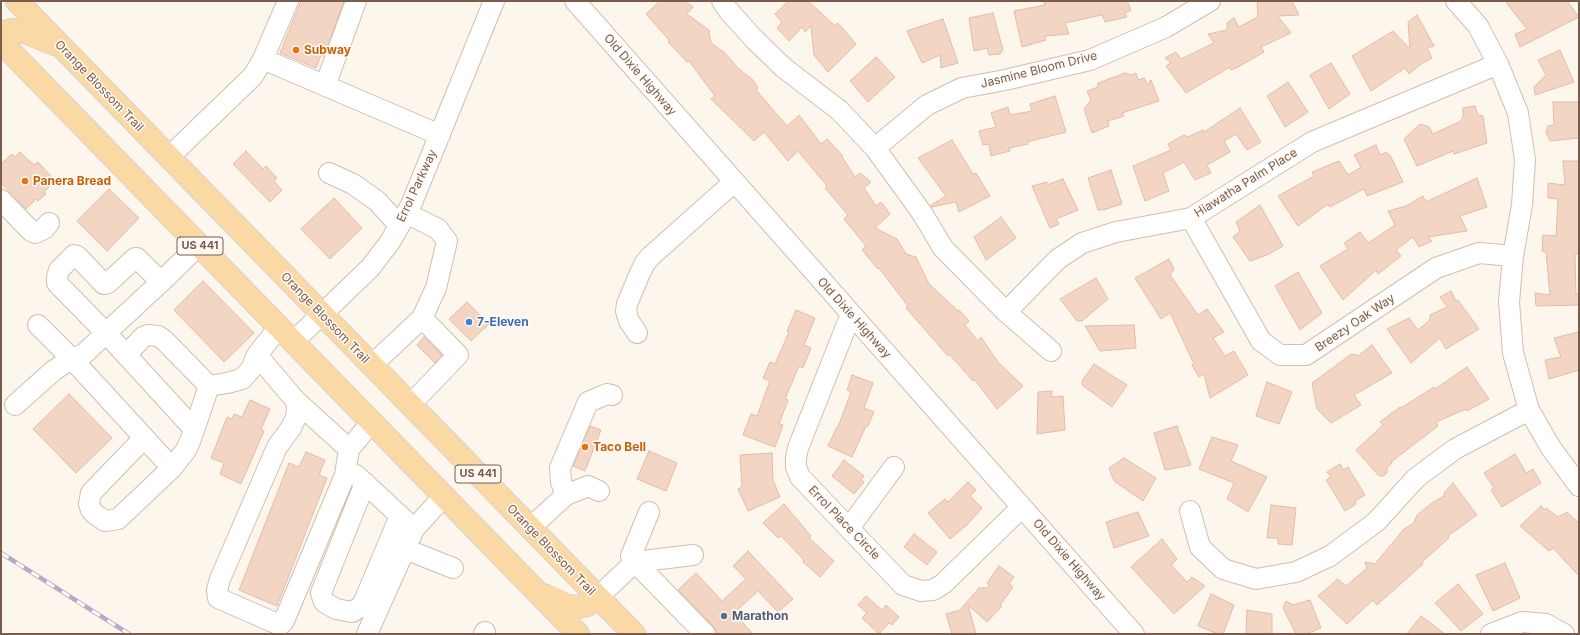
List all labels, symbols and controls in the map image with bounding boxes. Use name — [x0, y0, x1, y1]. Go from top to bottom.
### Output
street label: Old Dixie Highway — [601, 31, 679, 119]
street label: Orange Blossom Trail — [52, 37, 146, 135]
place label: Subway — [304, 43, 351, 57]
marker: Subway — [291, 45, 301, 55]
street label: Jasmine Bloom Drive — [979, 49, 1099, 91]
street label: Hiawatha Palm Place — [1192, 145, 1300, 221]
street label: Errol Parkway — [394, 147, 440, 225]
place label: Panera Bread — [33, 174, 111, 188]
marker: Panera Bread — [20, 176, 30, 186]
road number: US 441 — [177, 237, 223, 255]
street label: Orange Blossom Trail — [278, 269, 372, 367]
street label: Old Dixie Highway — [814, 275, 894, 361]
street label: Breezy Oak Way — [1312, 291, 1398, 355]
place label: 7-Eleven — [477, 315, 529, 329]
marker: 7-Eleven — [464, 317, 474, 327]
place label: Taco Bell — [593, 440, 646, 454]
marker: Taco Bell — [580, 442, 590, 452]
road number: US 441 — [455, 465, 501, 483]
street label: Errol Place Circle — [805, 483, 883, 563]
street label: Orange Blossom Trail — [504, 501, 598, 599]
street label: Old Dixie Highway — [1030, 516, 1108, 604]
place label: Marathon — [732, 609, 789, 623]
marker: Marathon — [719, 611, 729, 621]

